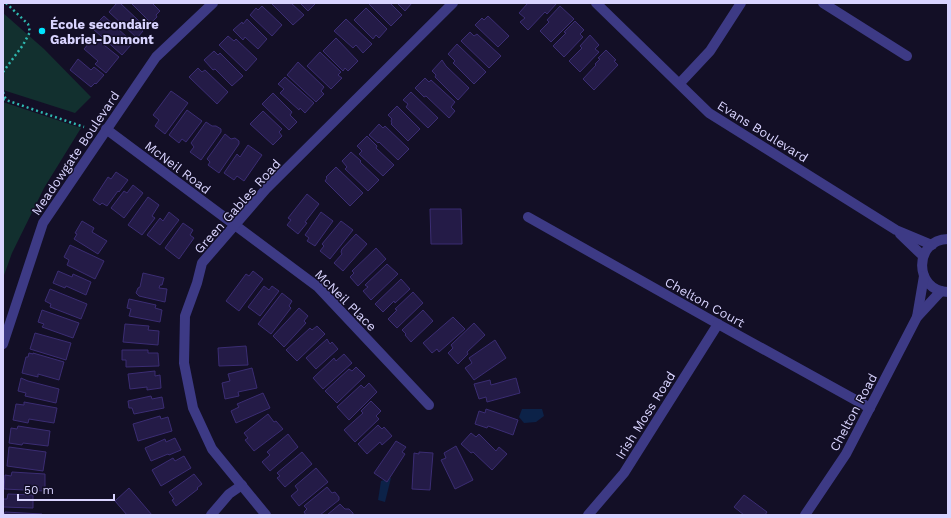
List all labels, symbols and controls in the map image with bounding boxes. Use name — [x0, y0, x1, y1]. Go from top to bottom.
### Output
place label: École secondaire Gabriel-Dumont — [50, 16, 159, 47]
marker: École secondaire Gabriel-Dumont — [37, 26, 47, 36]
street label: Meadowgate Boulevard — [28, 88, 123, 218]
street label: Evans Boulevard — [715, 98, 811, 165]
street label: McNeil Road — [142, 138, 214, 197]
street label: Green Gables Road — [191, 156, 284, 256]
street label: McNeil Place — [312, 267, 379, 334]
street label: Chelton Court — [662, 274, 748, 331]
street label: Irish Moss Road — [612, 369, 678, 462]
street label: Chelton Road — [827, 371, 880, 454]
scale bar — [18, 476, 114, 502]
text: 50 m — [24, 483, 54, 497]

